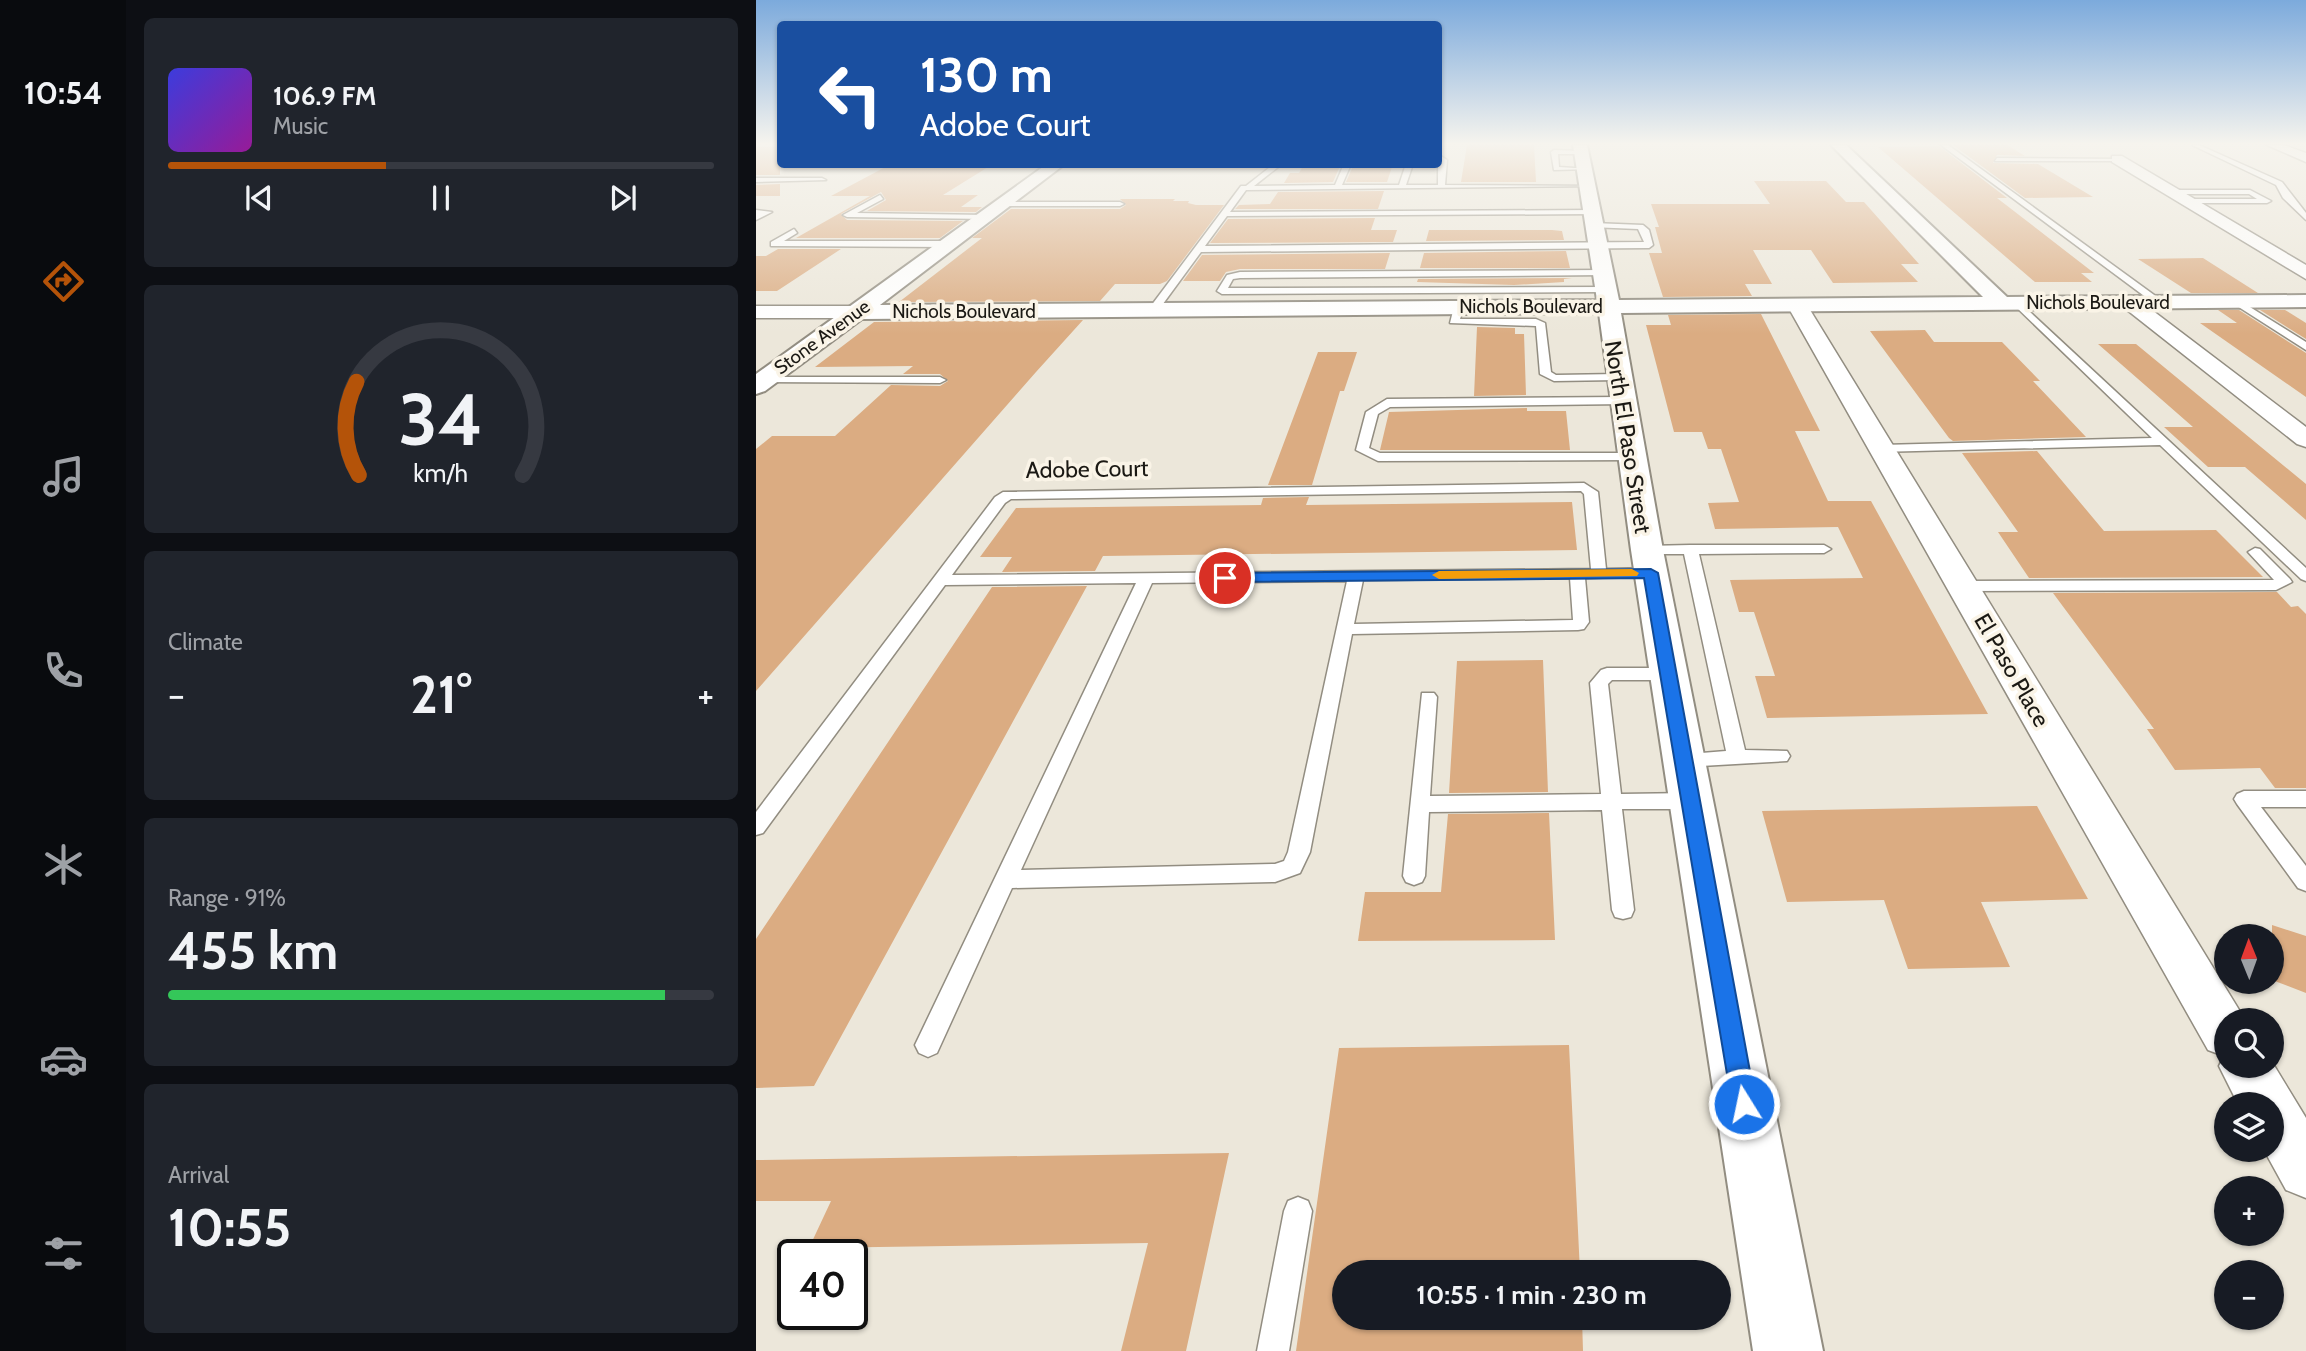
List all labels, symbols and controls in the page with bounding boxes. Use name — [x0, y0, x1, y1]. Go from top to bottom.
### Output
text: 130 m — [920, 45, 1053, 104]
icon: left — [805, 49, 896, 140]
text: 10:54 — [24, 73, 102, 112]
text: 106.9 FM — [273, 80, 376, 112]
text: Adobe Court — [920, 105, 1091, 144]
text: Music — [273, 112, 328, 140]
icon: previous — [240, 179, 278, 217]
icon: pause — [422, 179, 460, 217]
icon: next — [604, 179, 642, 217]
icon: directions — [39, 257, 88, 306]
street label: Nichols Boulevard — [2026, 291, 2170, 314]
street label: Stone Avenue — [770, 294, 874, 379]
street label: Nichols Boulevard — [1459, 295, 1603, 318]
street label: Nichols Boulevard — [892, 300, 1036, 323]
street label: North El Paso Street — [1599, 339, 1657, 536]
text: 34 — [399, 375, 483, 463]
icon: music — [39, 452, 88, 501]
street label: Adobe Court — [1025, 454, 1149, 484]
text: km/h — [414, 458, 468, 488]
pin — [1195, 548, 1255, 608]
icon: arrive — [1206, 559, 1244, 597]
street label: El Paso Place — [1968, 608, 2056, 732]
text: Climate — [168, 628, 243, 656]
icon: phone — [39, 646, 88, 695]
text: 21° — [410, 663, 472, 726]
text: − — [168, 671, 185, 718]
text: + — [697, 671, 714, 718]
icon: climate — [39, 840, 88, 889]
text: Range · 91% — [168, 884, 286, 912]
text: 455 km — [168, 919, 338, 982]
north arrow — [2214, 924, 2284, 994]
map controls — [2214, 924, 2284, 1330]
button: search — [2214, 1008, 2284, 1078]
icon: car — [39, 1035, 88, 1084]
position arrow — [1707, 1067, 1781, 1141]
button: layers — [2214, 1092, 2284, 1162]
text: Arrival — [168, 1161, 229, 1189]
button: + — [2214, 1176, 2284, 1246]
text: 10:55 — [168, 1196, 291, 1259]
icon: filters — [39, 1229, 88, 1278]
speed limit sign: 40 — [777, 1239, 868, 1330]
button: − — [2214, 1260, 2284, 1330]
text: 10:55 · 1 min · 230 m — [1416, 1279, 1647, 1311]

